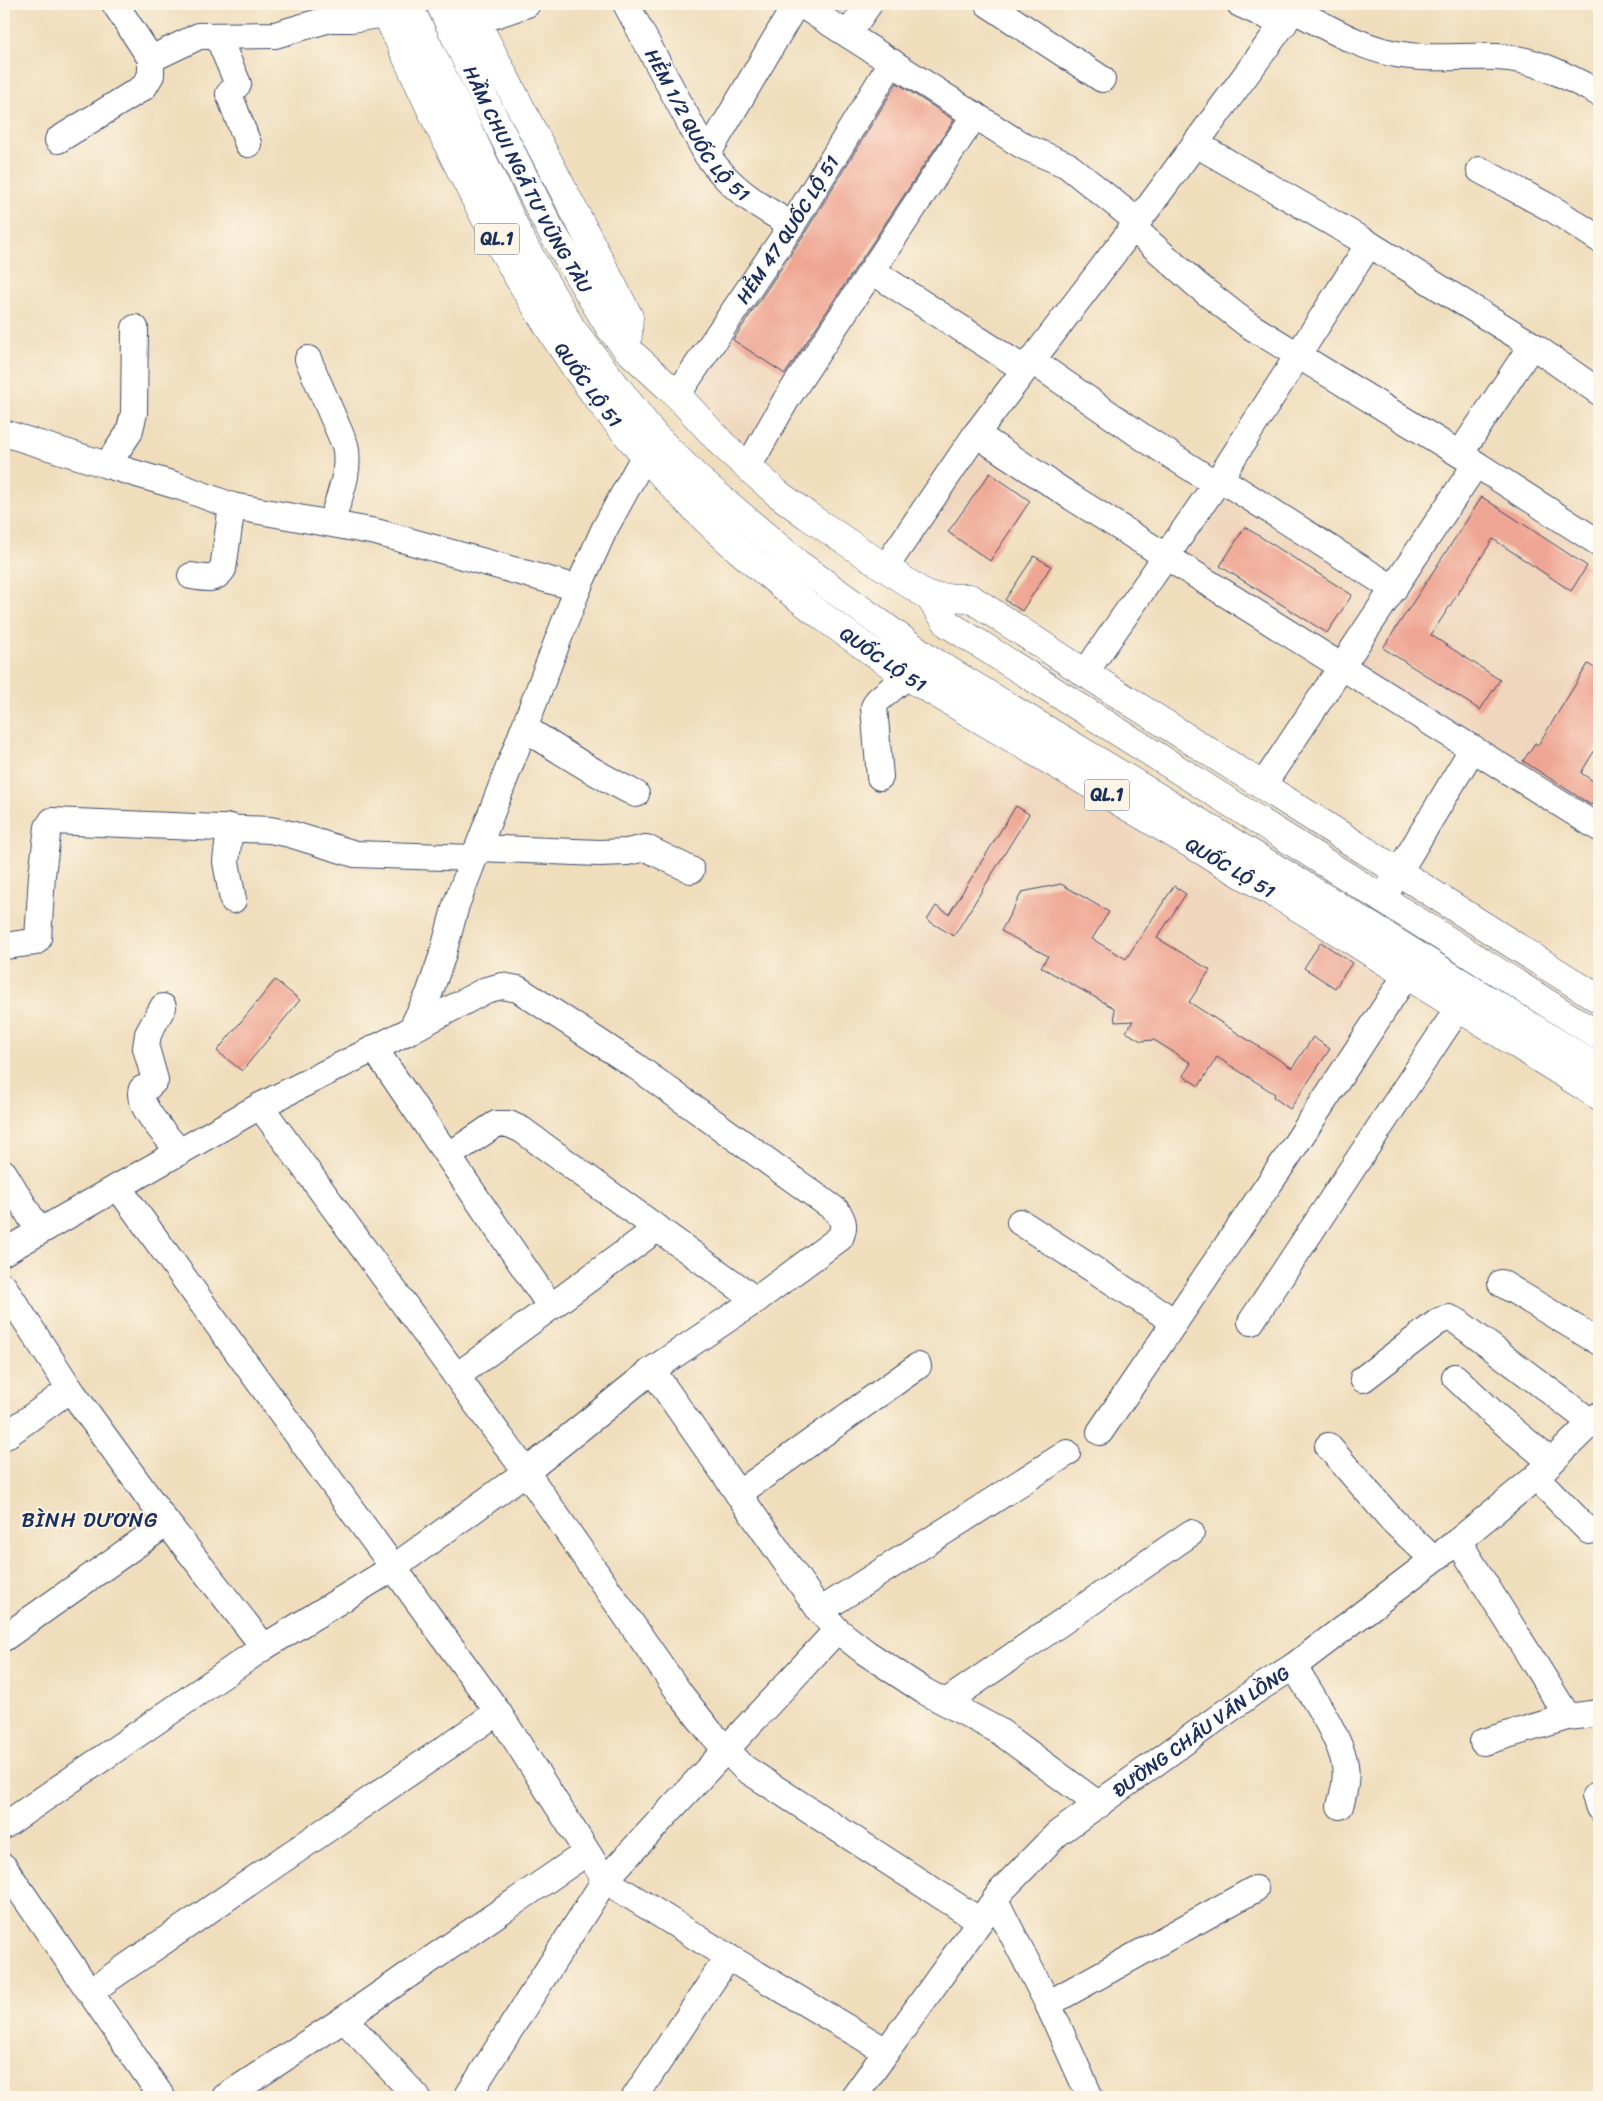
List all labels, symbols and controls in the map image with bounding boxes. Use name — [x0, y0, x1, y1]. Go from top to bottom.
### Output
street label: HẺM 1/2 QUỐC LỘ 51 — [636, 42, 758, 210]
street label: HẦM CHUI NGÃ TƯ VŨNG TÀU — [454, 60, 602, 300]
street label: HẺM 47 QUỐC LỘ 51 — [727, 148, 848, 311]
road number: QL.1 — [474, 223, 520, 254]
street label: QUỐC LỘ 51 — [546, 335, 631, 435]
street label: QUỐC LỘ 51 — [833, 617, 933, 701]
road number: QL.1 — [1084, 780, 1130, 810]
street label: QUỐC LỘ 51 — [1179, 828, 1282, 907]
district label: BÌNH DƯƠNG — [22, 1501, 158, 1539]
street label: ĐƯỜNG CHÂU VĂN LỒNG — [1105, 1656, 1296, 1806]

